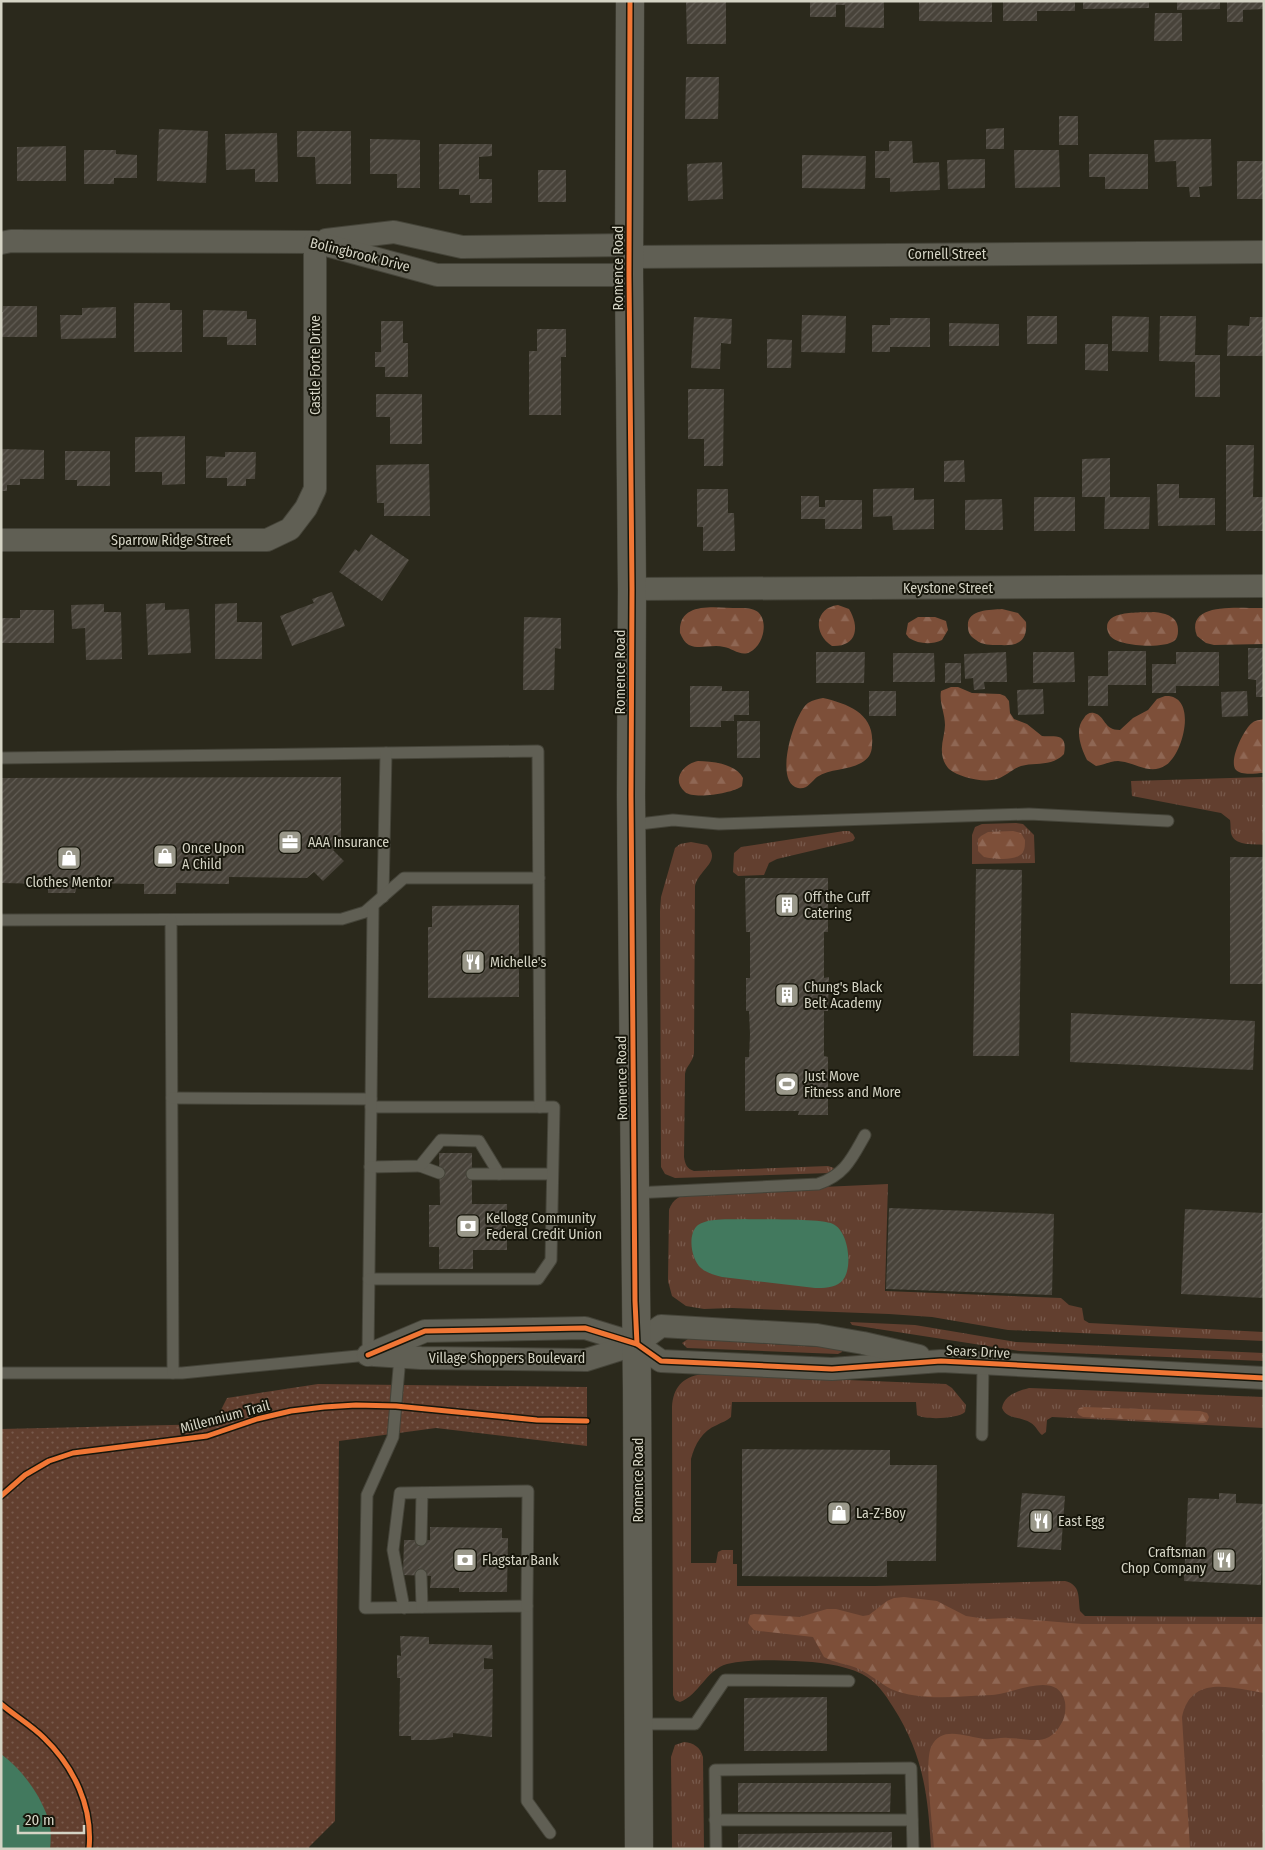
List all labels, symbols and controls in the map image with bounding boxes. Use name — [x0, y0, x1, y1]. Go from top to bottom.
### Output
street label: Romence Road — [610, 226, 627, 310]
street label: Bolingbrook Drive — [308, 234, 412, 276]
street label: Cornell Street — [908, 246, 987, 263]
street label: Castle Forte Drive — [307, 315, 324, 415]
street label: Sparrow Ridge Street — [111, 532, 231, 549]
street label: Keystone Street — [903, 580, 993, 597]
street label: Romence Road — [612, 630, 629, 714]
office icon: AAA Insurance — [277, 829, 303, 855]
place label: AAA Insurance — [308, 834, 389, 851]
place label: Once Upon A Child — [182, 840, 245, 873]
shop icon: Once Upon A Child — [152, 843, 178, 869]
shop icon: Clothes Mentor — [56, 845, 82, 871]
place label: Clothes Mentor — [26, 874, 113, 891]
place label: Off the Cuff Catering — [804, 889, 871, 922]
building icon: Off the Cuff Catering — [774, 892, 800, 918]
restaurant icon: Michelle's — [460, 949, 486, 975]
place label: Michelle's — [490, 954, 547, 971]
place label: Chung's Black Belt Academy — [804, 979, 883, 1012]
building icon: Chung's Black Belt Academy — [774, 982, 800, 1008]
street label: Romence Road — [613, 1035, 631, 1121]
place label: Just Move Fitness and More — [804, 1068, 901, 1101]
sports icon: Just Move Fitness and More — [774, 1071, 800, 1097]
place label: Kellogg Community Federal Credit Union — [486, 1210, 602, 1243]
bank icon: Kellogg Community Federal Credit Union — [455, 1213, 481, 1239]
street label: Sears Drive — [945, 1342, 1011, 1362]
street label: Village Shoppers Boulevard — [429, 1350, 585, 1367]
street label: Millennium Trail — [178, 1397, 272, 1437]
street label: Romence Road — [630, 1438, 647, 1522]
shop icon: La-Z-Boy — [826, 1500, 852, 1526]
place label: La-Z-Boy — [856, 1505, 907, 1522]
restaurant icon: East Egg — [1028, 1508, 1054, 1534]
place label: East Egg — [1058, 1513, 1105, 1530]
place label: Craftsman Chop Company — [1121, 1544, 1207, 1577]
bank icon: Flagstar Bank — [452, 1547, 478, 1573]
restaurant icon: Craftsman Chop Company — [1211, 1547, 1237, 1573]
place label: Flagstar Bank — [482, 1552, 559, 1569]
scale bar — [18, 1802, 84, 1834]
text: 20 m — [25, 1811, 55, 1829]

